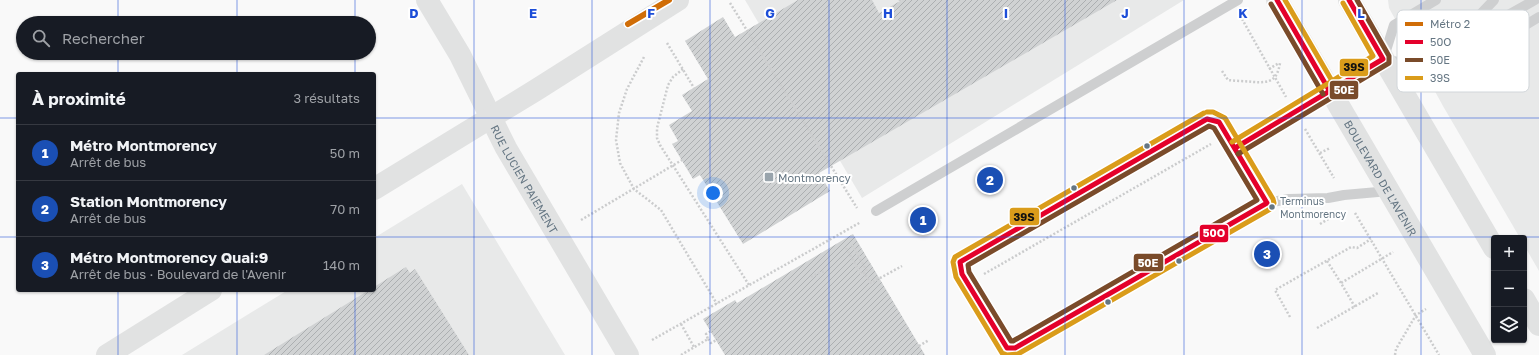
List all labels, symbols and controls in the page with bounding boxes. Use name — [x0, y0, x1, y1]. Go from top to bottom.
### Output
text: D — [409, 5, 419, 21]
text: E — [529, 5, 537, 21]
text: F — [647, 5, 655, 21]
text: G — [765, 5, 775, 21]
text: H — [883, 5, 893, 21]
text: I — [1004, 5, 1008, 21]
text: J — [1121, 5, 1129, 21]
text: K — [1238, 5, 1248, 21]
text: L — [1357, 5, 1365, 21]
legend — [1397, 10, 1529, 92]
search box — [16, 16, 376, 60]
text: Métro 2 — [1430, 17, 1470, 30]
icon: search — [30, 27, 52, 49]
text: Rechercher — [62, 29, 145, 47]
text: 50O — [1430, 35, 1451, 48]
text: 50E — [1430, 53, 1450, 66]
line badge: 39S — [1339, 58, 1369, 77]
text: 39S — [1343, 60, 1365, 73]
text: 39S — [1430, 71, 1450, 84]
line badge: 50E — [1329, 80, 1359, 100]
text: 50E — [1334, 83, 1354, 96]
text: À proximité — [32, 88, 126, 109]
text: 3 résultats — [294, 90, 360, 106]
street label: BOULEVARD DE L'AVENIR — [1342, 118, 1420, 238]
street label: RUE LUCIEN PAIEMENT — [489, 122, 561, 236]
text: Métro Montmorency — [70, 136, 217, 154]
unlabelled marker — [1142, 141, 1152, 151]
text: 1 — [42, 145, 48, 161]
text: 50 m — [330, 145, 360, 161]
text: Arrêt de bus — [70, 154, 146, 170]
pin: 2 — [977, 165, 1003, 195]
marker: Montmorency — [763, 171, 775, 183]
place label: Montmorency — [778, 171, 851, 184]
your location — [703, 183, 723, 203]
unlabelled marker — [1069, 183, 1079, 193]
text: Station Montmorency — [70, 192, 227, 210]
place label: Terminus Montmorency — [1280, 195, 1347, 220]
text: 2 — [41, 201, 49, 217]
text: 70 m — [330, 201, 360, 217]
marker: Terminus Montmorency — [1267, 202, 1277, 212]
pin: 1 — [910, 205, 936, 235]
line badge: 39S — [1009, 207, 1040, 226]
text: Arrêt de bus — [70, 210, 146, 226]
text: 39S — [1013, 210, 1035, 223]
line badge: 50O — [1199, 224, 1229, 243]
text: 50O — [1203, 226, 1225, 239]
map controls — [1491, 235, 1527, 343]
button: + — [1491, 235, 1527, 271]
pin: 3 — [1254, 239, 1280, 269]
text: Métro Montmorency Quai:9 — [70, 248, 268, 266]
line badge: 50E — [1133, 253, 1164, 272]
text: 50E — [1138, 256, 1158, 269]
unlabelled marker — [1174, 256, 1184, 266]
text: 3 — [41, 257, 49, 273]
text: 140 m — [323, 257, 360, 273]
text: Arrêt de bus · Boulevard de l'Avenir — [70, 266, 286, 282]
button: − — [1491, 271, 1527, 307]
unlabelled marker — [1103, 297, 1113, 307]
button: layers — [1491, 307, 1527, 343]

